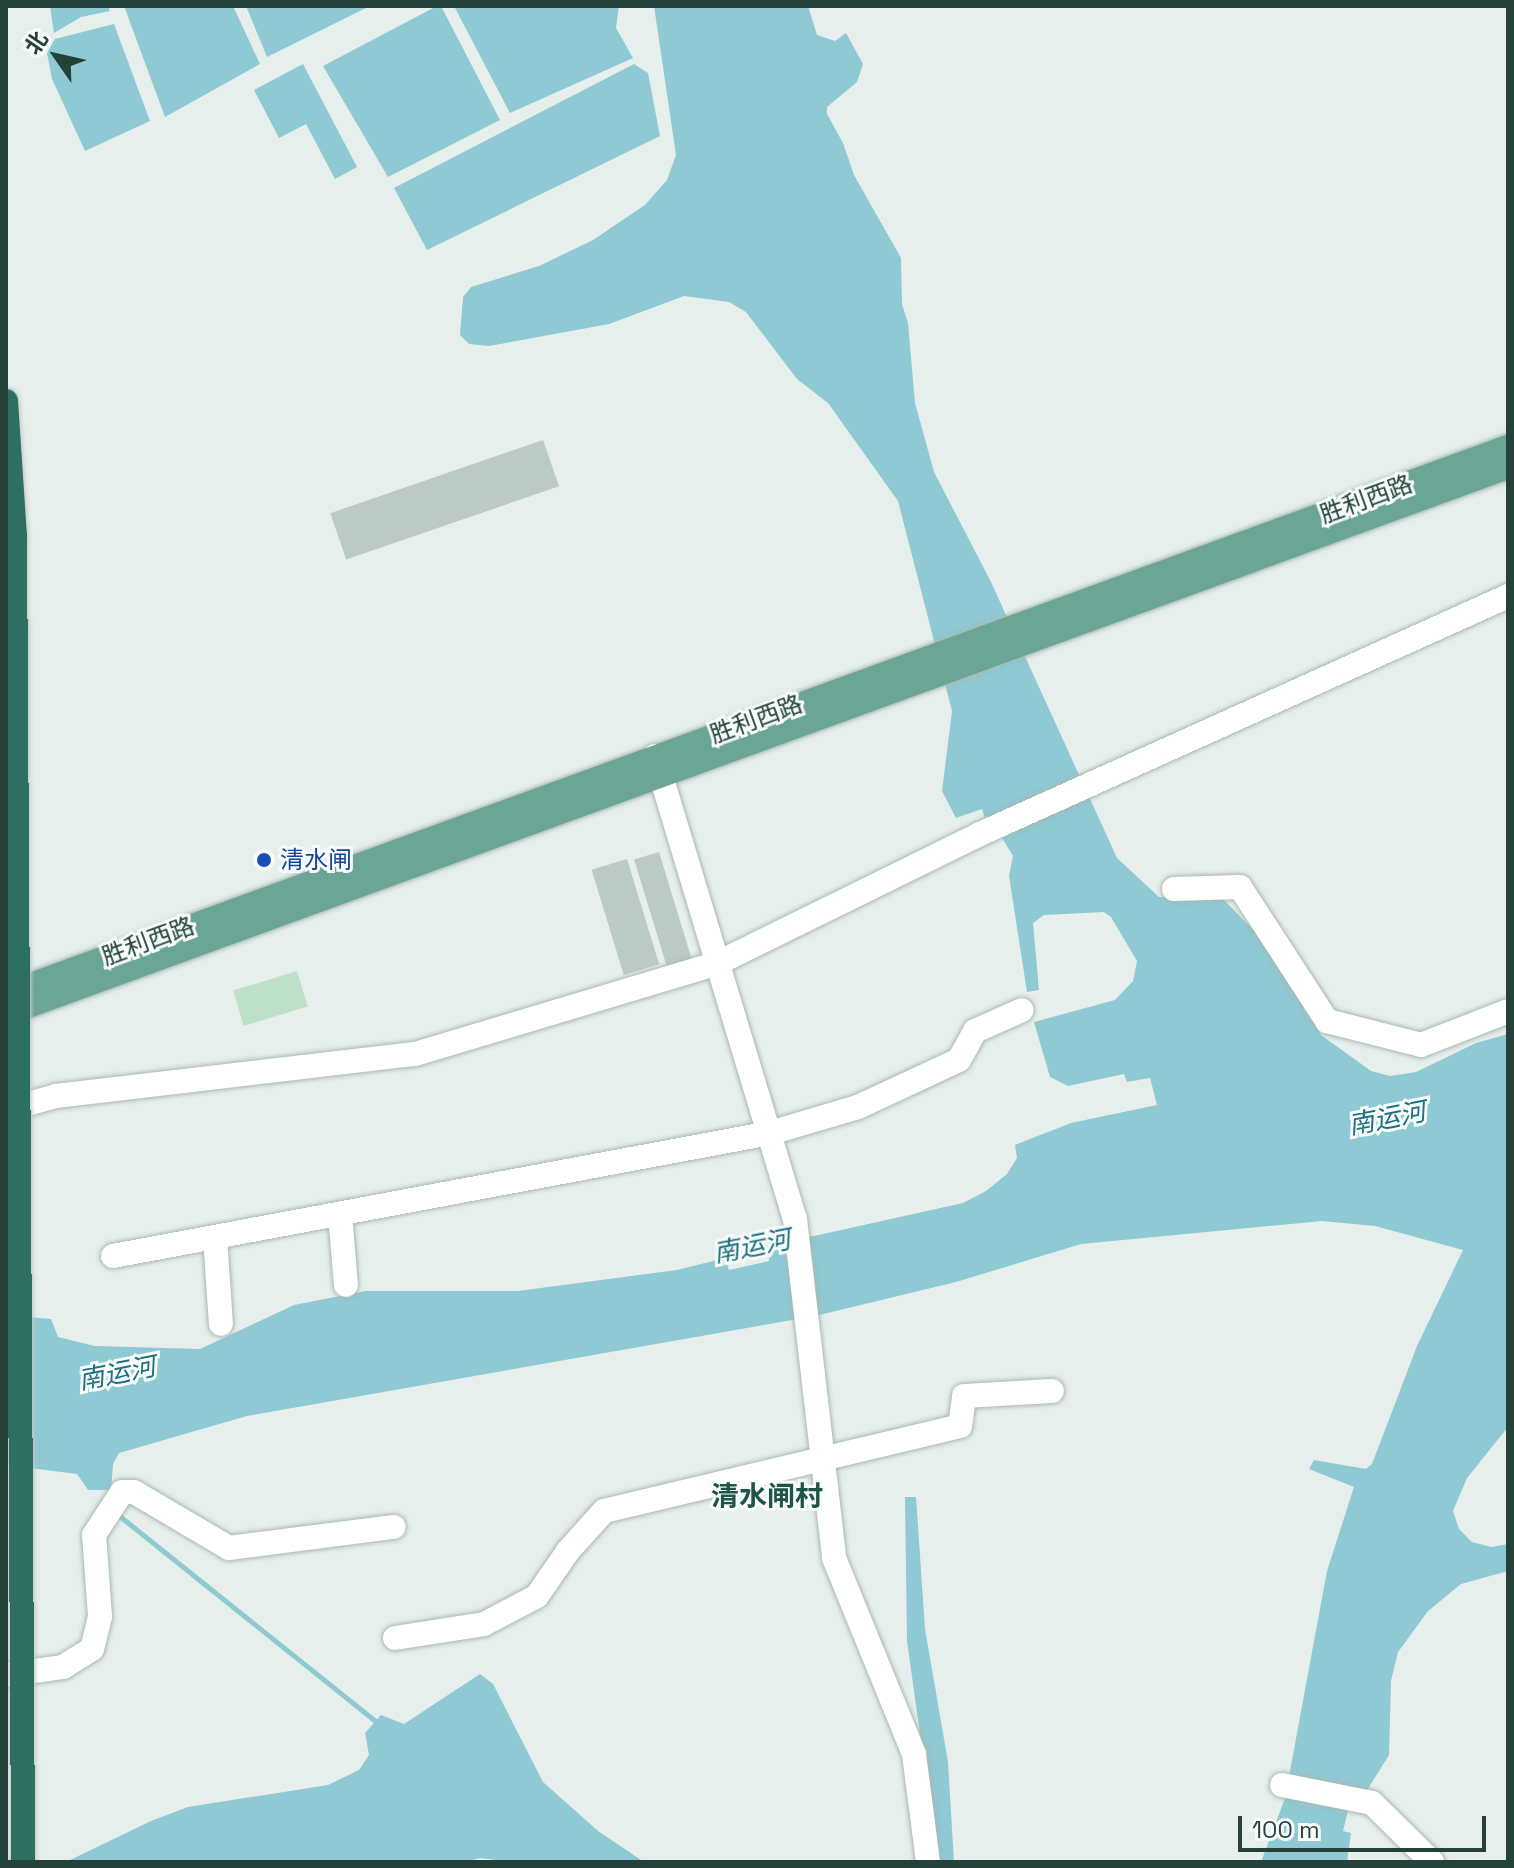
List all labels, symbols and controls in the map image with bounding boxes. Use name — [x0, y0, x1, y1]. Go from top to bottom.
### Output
north arrow — [16, 16, 96, 96]
text: 北 — [18, 26, 54, 60]
street label: 胜利西路 — [1316, 469, 1416, 529]
street label: 胜利西路 — [706, 689, 806, 749]
place label: 清水闸 — [280, 846, 352, 874]
marker: 清水闸 — [255, 851, 273, 869]
street label: 胜利西路 — [98, 911, 198, 971]
water label: 南运河 — [1346, 1096, 1428, 1142]
water label: 南运河 — [711, 1224, 793, 1270]
water label: 南运河 — [76, 1351, 158, 1397]
district label: 清水闸村 — [711, 1479, 823, 1513]
scale bar — [1242, 1800, 1490, 1850]
text: 100 m — [1252, 1814, 1320, 1845]

